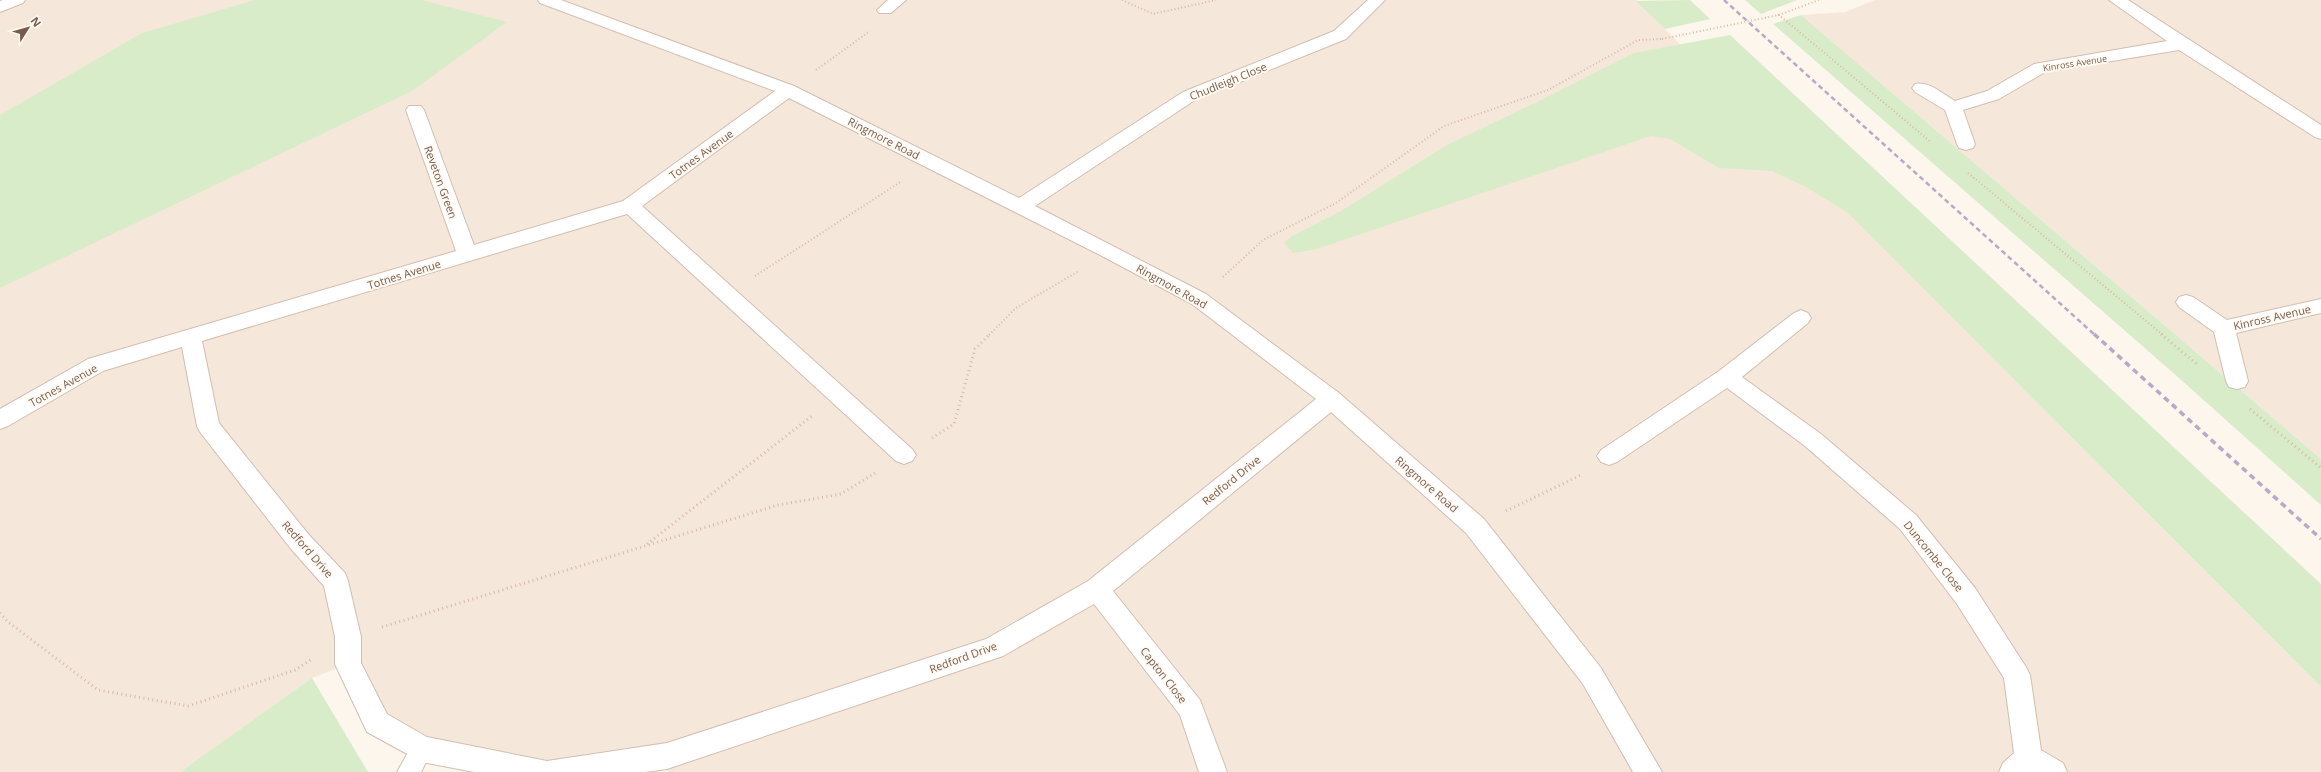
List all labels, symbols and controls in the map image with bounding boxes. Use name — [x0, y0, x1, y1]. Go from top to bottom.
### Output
north arrow — [8, 8, 48, 48]
text: N — [28, 14, 45, 30]
street label: Kinross Avenue — [2042, 52, 2108, 74]
street label: Chudleigh Close — [1187, 59, 1269, 103]
street label: Ringmore Road — [845, 113, 923, 163]
street label: Totnes Avenue — [666, 126, 736, 182]
street label: Reveton Green — [421, 144, 461, 220]
street label: Totnes Avenue — [366, 256, 442, 292]
street label: Ringmore Road — [1134, 260, 1210, 312]
street label: Kinross Avenue — [2232, 301, 2312, 333]
street label: Totnes Avenue — [26, 360, 100, 410]
street label: Redford Drive — [1199, 452, 1263, 508]
street label: Ringmore Road — [1392, 452, 1462, 516]
street label: Redford Drive — [279, 517, 337, 581]
street label: Duncombe Close — [1901, 517, 1967, 595]
street label: Redford Drive — [927, 638, 999, 676]
street label: Capton Close — [1137, 644, 1191, 706]

